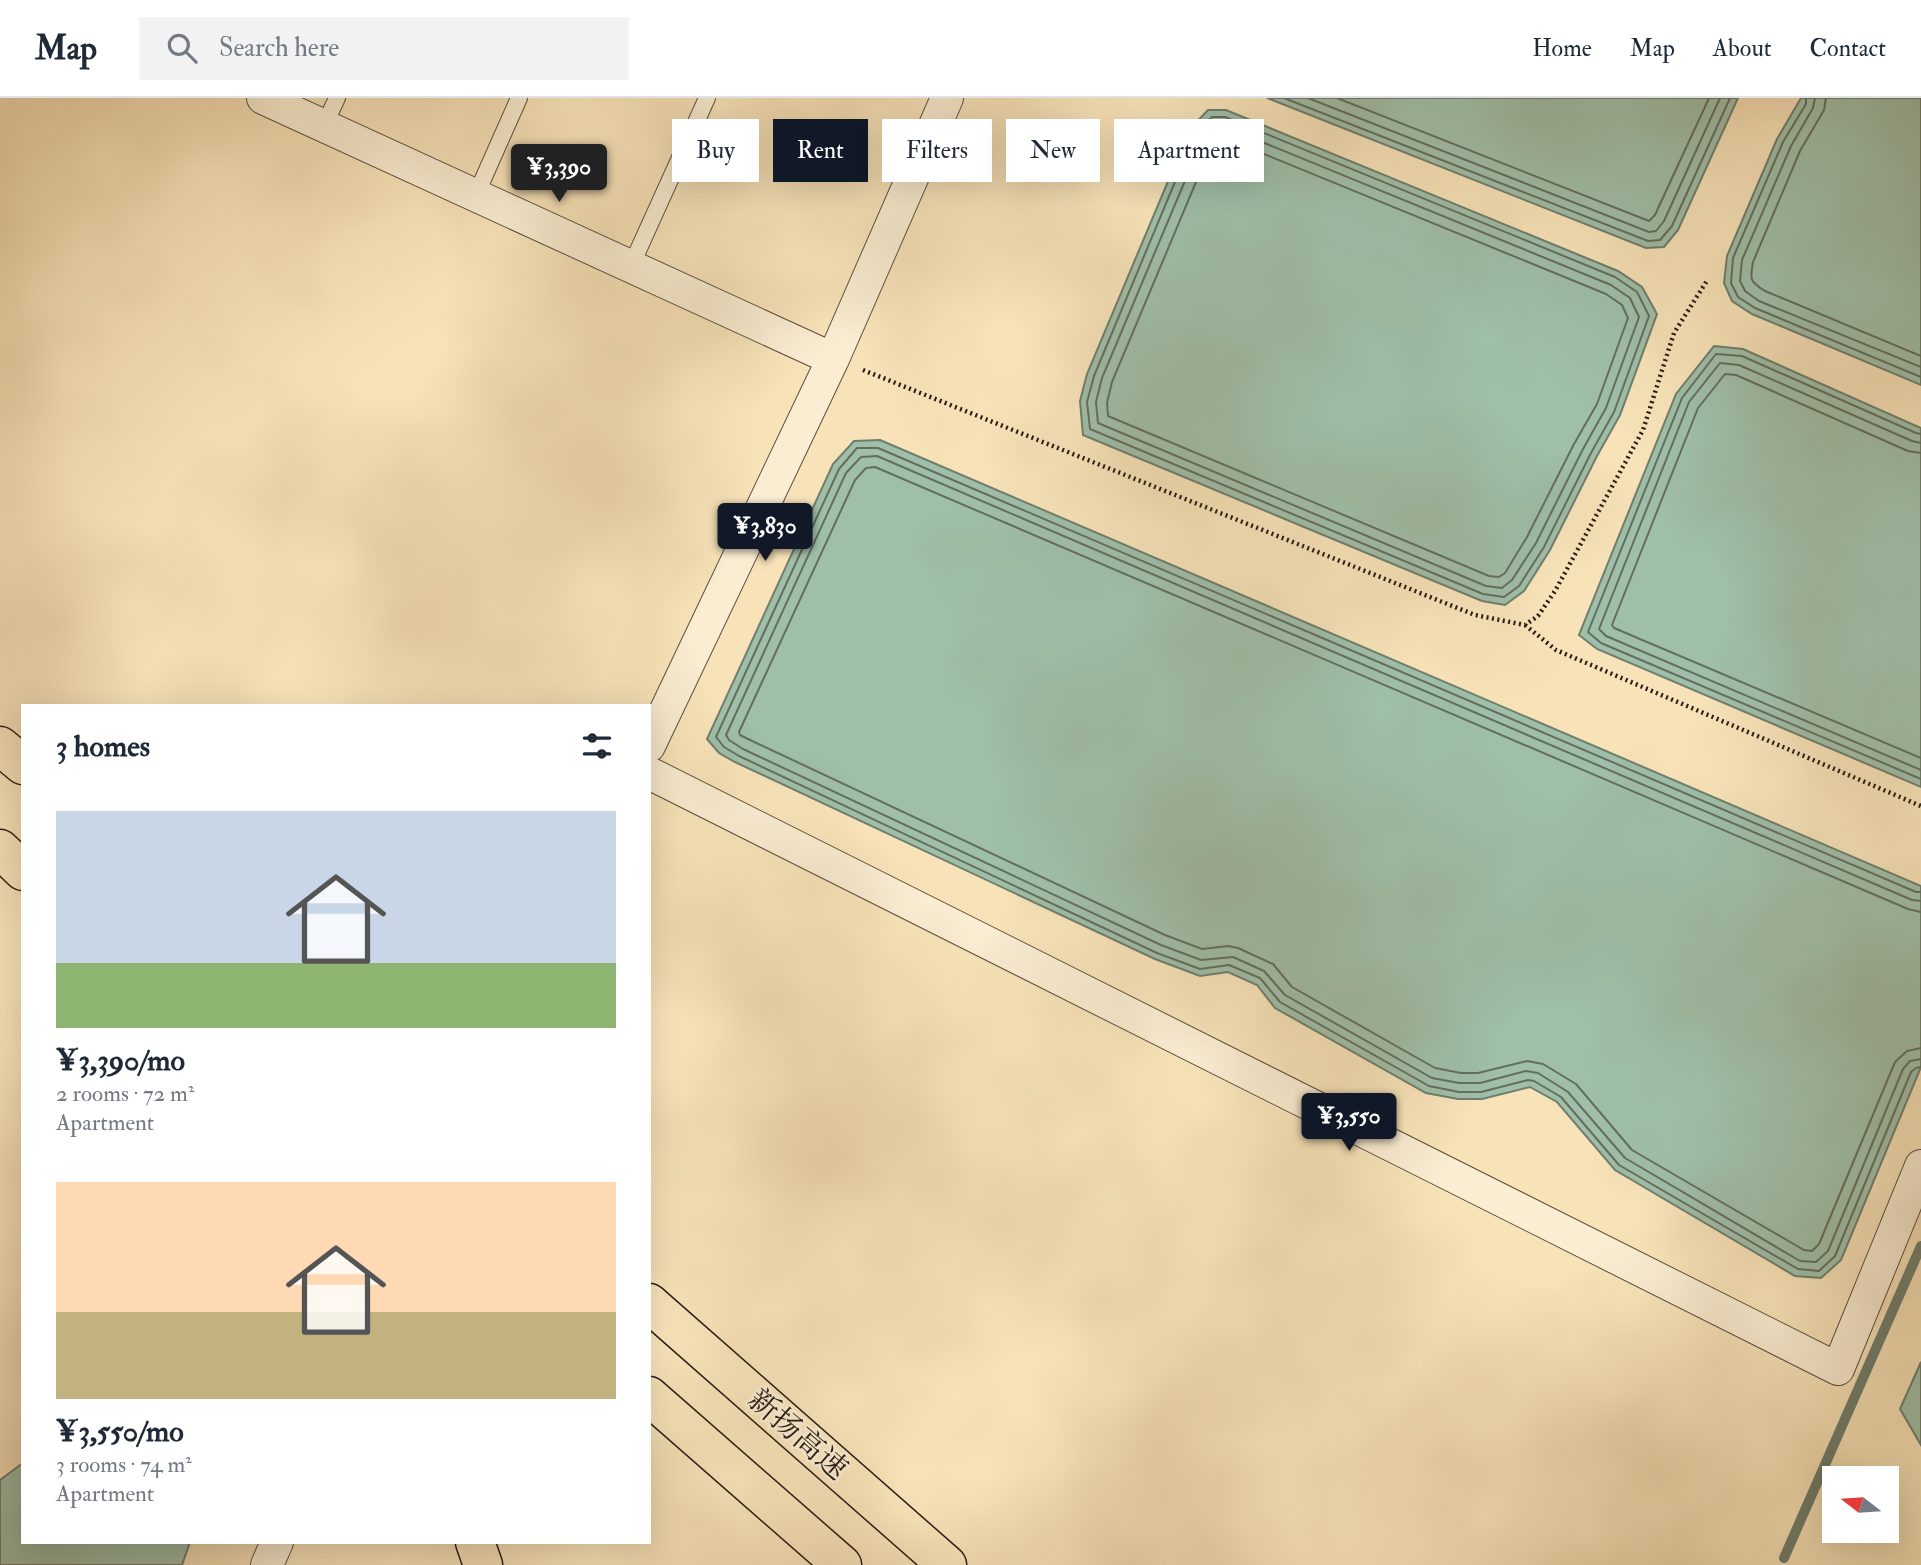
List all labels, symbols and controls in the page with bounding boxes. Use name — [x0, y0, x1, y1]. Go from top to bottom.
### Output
search box — [139, 17, 629, 80]
text: Map — [35, 28, 97, 69]
icon: search — [163, 29, 201, 67]
text: Search here — [219, 32, 339, 64]
text: Home — [1532, 33, 1592, 64]
text: Map — [1630, 33, 1675, 64]
text: About — [1713, 33, 1772, 64]
text: Contact — [1810, 33, 1886, 64]
chip: Buy — [672, 119, 759, 182]
chip: Rent — [773, 119, 868, 182]
chip: Filters — [882, 119, 992, 182]
chip: New — [1006, 119, 1100, 182]
chip: Apartment — [1114, 119, 1264, 182]
pin: ¥3,390 — [502, 144, 616, 204]
text: ¥3,390 — [527, 152, 591, 181]
pin: ¥3,830 — [708, 504, 822, 563]
text: ¥3,830 — [734, 511, 797, 540]
icon: filters — [578, 727, 616, 765]
text: 3 homes — [56, 728, 150, 765]
icon: home — [273, 856, 399, 982]
text: ¥3,390/mo — [56, 1042, 185, 1079]
text: 2 rooms · 72 m² — [56, 1079, 194, 1108]
pin: ¥3,550 — [1292, 1094, 1406, 1153]
text: ¥3,550 — [1317, 1101, 1381, 1130]
text: Apartment — [56, 1108, 154, 1137]
icon: home — [273, 1227, 399, 1353]
street label: 新扬高速 — [740, 1381, 855, 1488]
text: ¥3,550/mo — [56, 1413, 184, 1450]
text: 3 rooms · 74 m² — [56, 1450, 192, 1479]
north arrow — [1822, 1466, 1899, 1544]
map controls — [1822, 1466, 1899, 1543]
text: Apartment — [56, 1479, 154, 1508]

